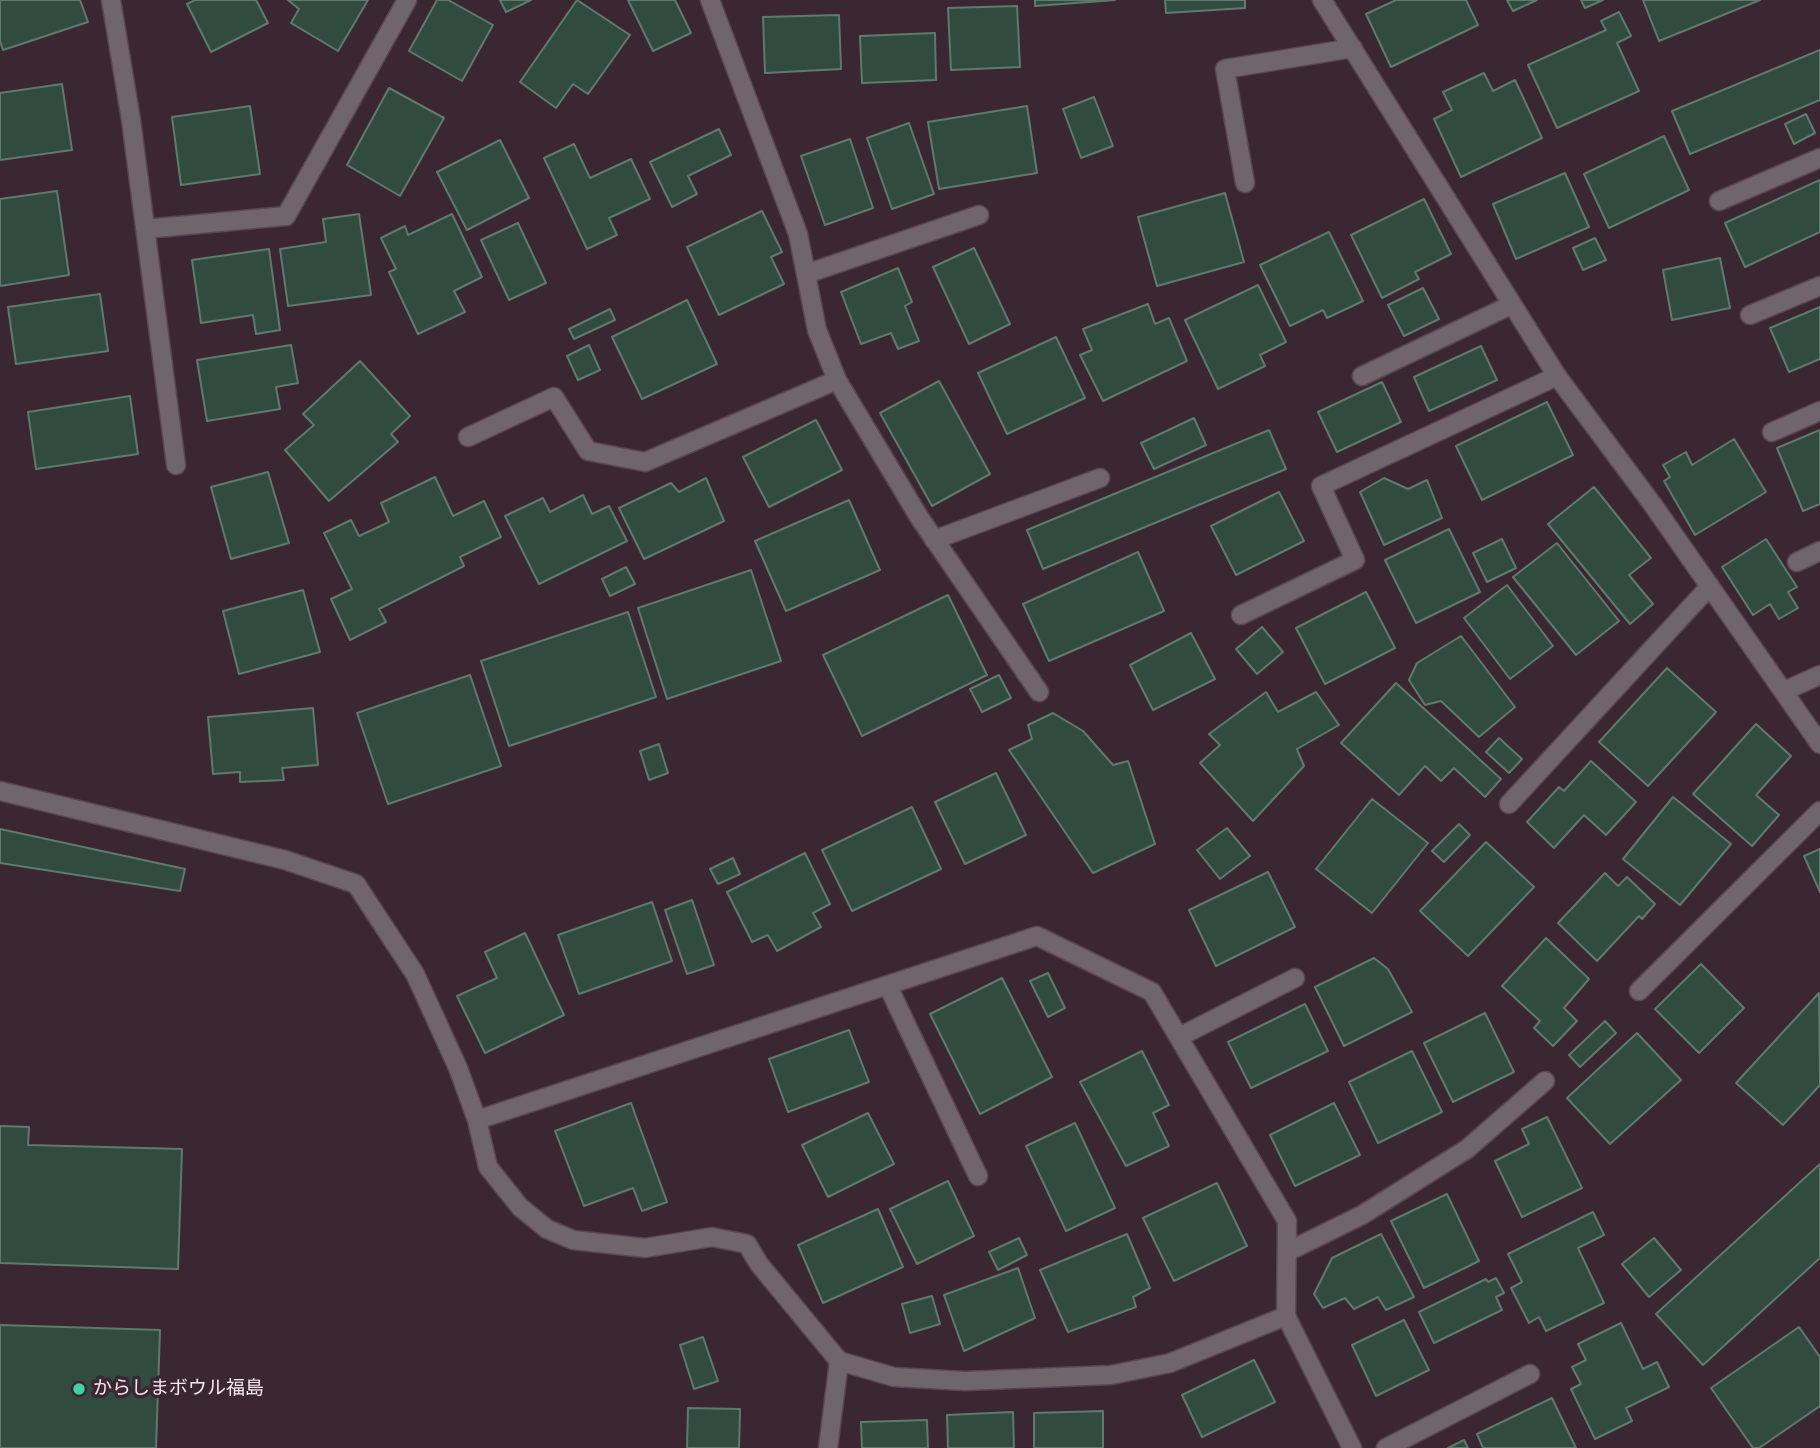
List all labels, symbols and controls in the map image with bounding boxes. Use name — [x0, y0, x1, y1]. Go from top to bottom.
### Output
place label: からしまボウル福島 — [93, 1378, 264, 1400]
marker: からしまボウル福島 — [71, 1381, 87, 1397]

